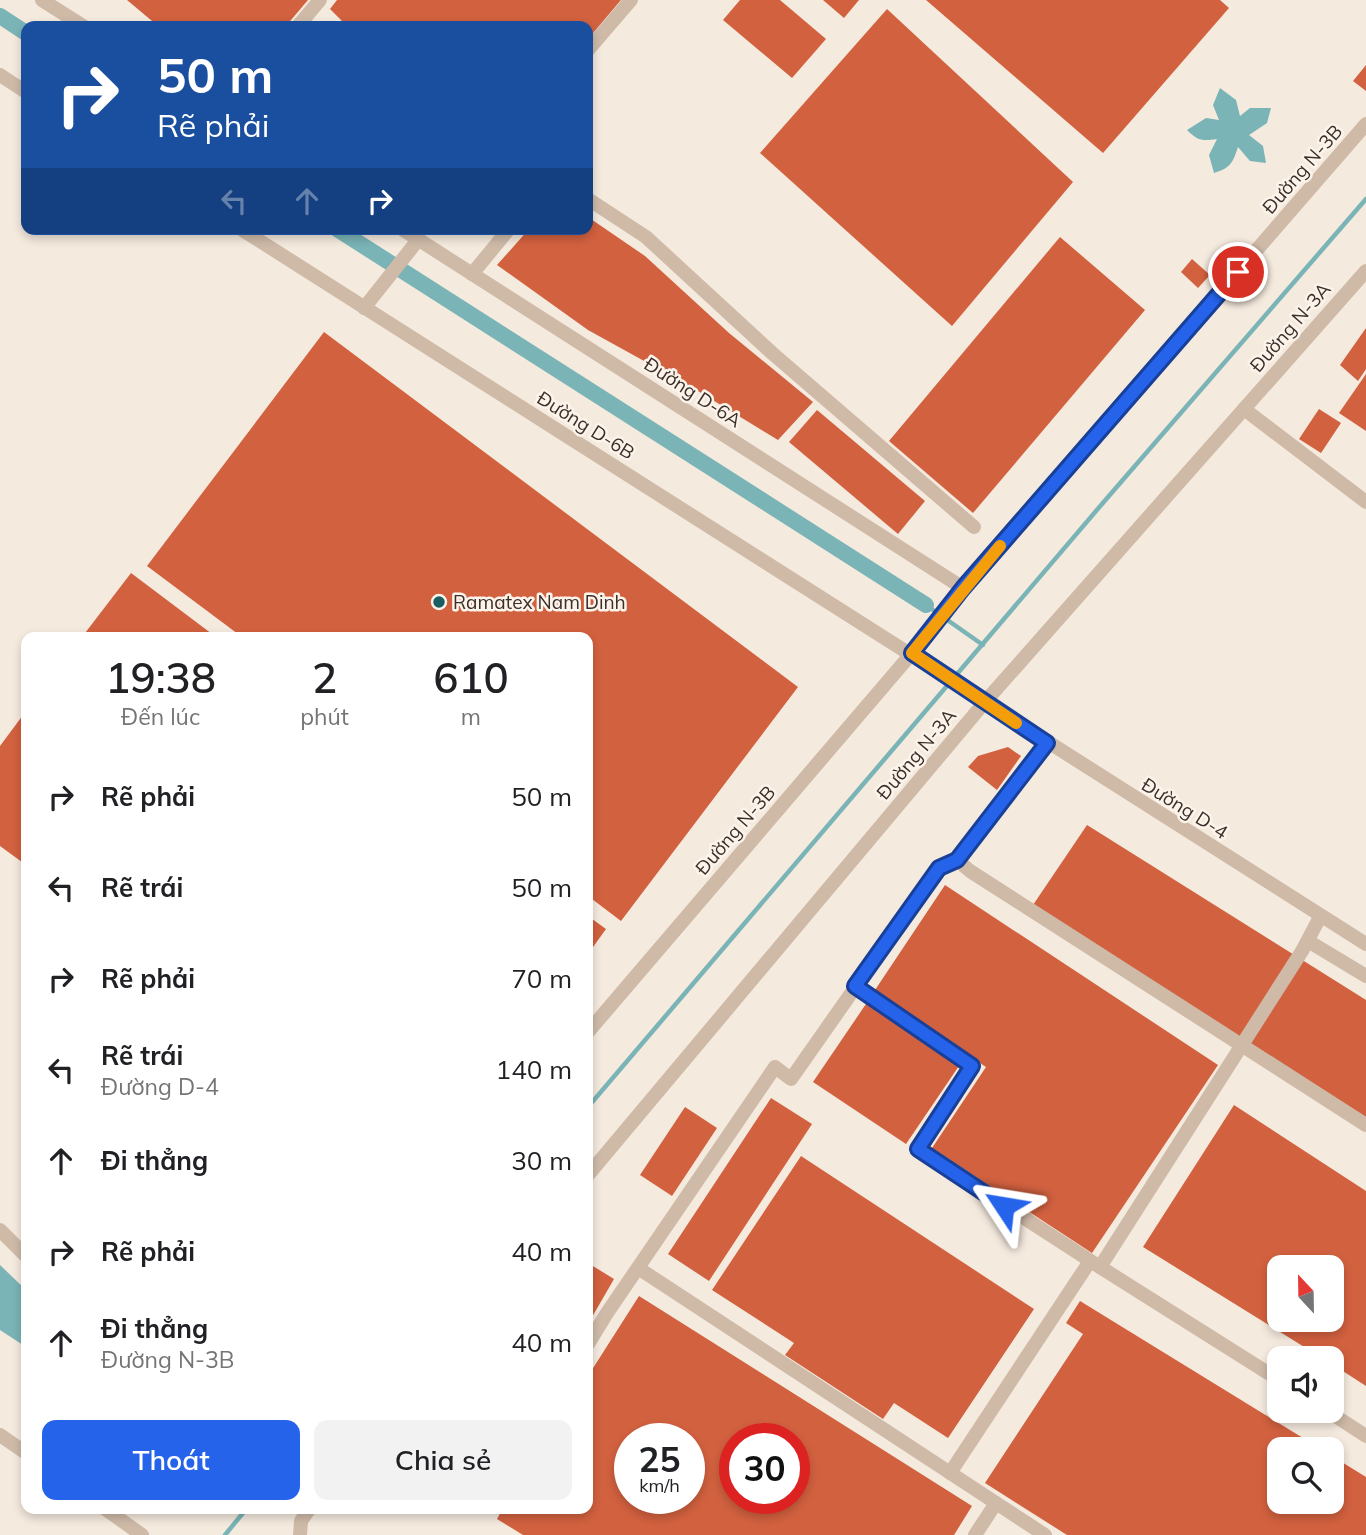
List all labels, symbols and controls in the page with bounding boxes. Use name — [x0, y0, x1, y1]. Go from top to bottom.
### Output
text: 50 m — [157, 44, 273, 105]
icon: right — [42, 49, 133, 140]
text: Rẽ phải — [157, 105, 269, 145]
street label: Đường N-3B — [1257, 120, 1347, 218]
icon: left — [215, 182, 253, 220]
icon: ahead — [288, 182, 326, 220]
icon: right — [361, 182, 399, 220]
pin — [1208, 242, 1268, 302]
icon: arrive — [1219, 253, 1257, 291]
street label: Đường N-3A — [1244, 277, 1336, 377]
street label: Đường D-6A — [640, 352, 746, 432]
street label: Đường D-6B — [533, 386, 639, 464]
place label: Ramatex Nam Dinh — [453, 590, 626, 614]
marker: Ramatex Nam Dinh — [431, 594, 447, 610]
text: 19:38 — [105, 651, 216, 704]
text: 2 — [312, 651, 337, 704]
text: 610 — [433, 651, 509, 704]
text: Đến lúc — [121, 702, 200, 731]
text: phút — [300, 702, 349, 731]
text: m — [461, 702, 481, 731]
street label: Đường N-3A — [871, 704, 961, 804]
street label: Đường D-4 — [1137, 772, 1233, 844]
icon: right — [42, 778, 80, 816]
text: Rẽ phải — [101, 780, 195, 813]
text: 50 m — [511, 780, 572, 813]
street label: Đường N-3B — [690, 781, 780, 879]
icon: left — [42, 869, 80, 907]
text: Rẽ trái — [101, 871, 183, 904]
text: 50 m — [511, 871, 572, 904]
icon: right — [42, 960, 80, 998]
text: Rẽ phải — [101, 962, 195, 995]
text: 70 m — [511, 962, 572, 995]
text: Rẽ trái — [101, 1039, 183, 1072]
icon: left — [42, 1051, 80, 1089]
text: 140 m — [496, 1053, 572, 1086]
text: Đường D-4 — [101, 1072, 219, 1101]
icon: ahead — [42, 1142, 80, 1180]
text: Đi thẳng — [101, 1144, 208, 1177]
text: 30 m — [511, 1144, 572, 1177]
position arrow — [967, 1169, 1041, 1243]
icon: right — [42, 1233, 80, 1271]
text: Rẽ phải — [101, 1235, 195, 1268]
text: 40 m — [511, 1235, 572, 1268]
north arrow — [1267, 1255, 1344, 1332]
map controls — [1267, 1255, 1344, 1514]
text: Đi thẳng — [101, 1312, 208, 1345]
icon: ahead — [42, 1324, 80, 1362]
text: 40 m — [511, 1326, 572, 1359]
text: Đường N-3B — [101, 1345, 234, 1374]
button: sound — [1267, 1346, 1344, 1423]
button: Thoát — [42, 1420, 300, 1500]
button: Chia sẻ — [314, 1420, 572, 1500]
speed limit sign: 30 — [719, 1423, 810, 1514]
text: 25 — [638, 1437, 681, 1481]
button: search — [1267, 1437, 1344, 1514]
text: km/h — [639, 1474, 680, 1497]

